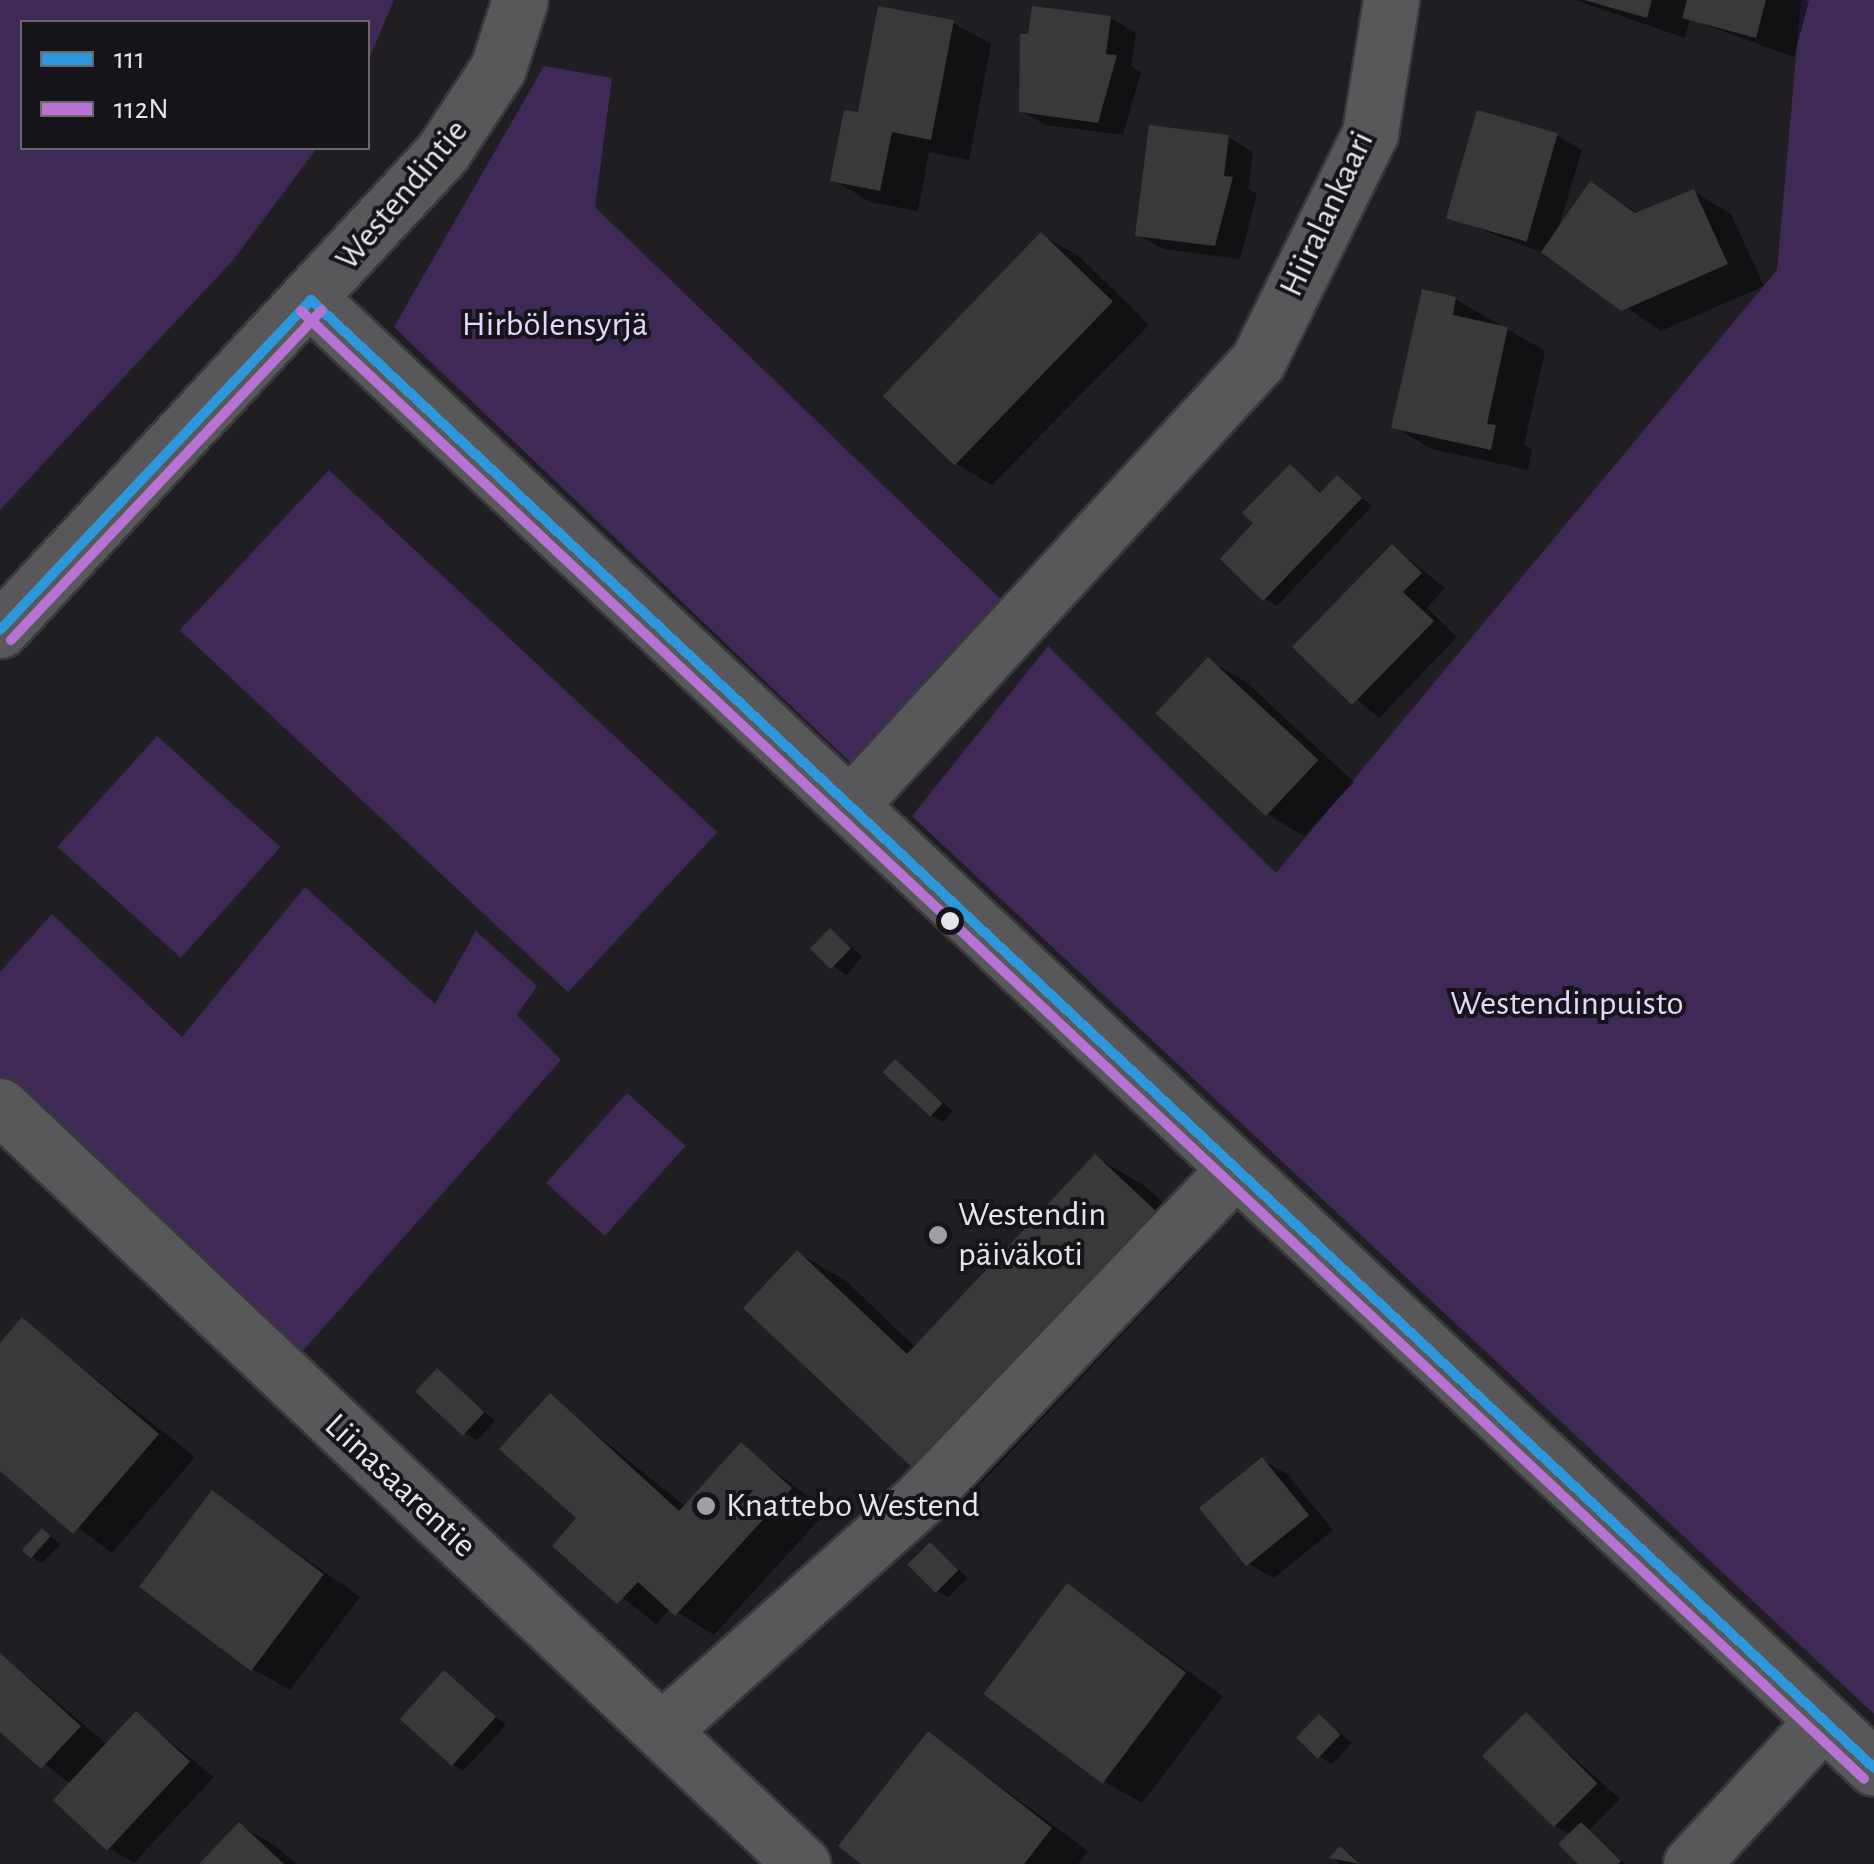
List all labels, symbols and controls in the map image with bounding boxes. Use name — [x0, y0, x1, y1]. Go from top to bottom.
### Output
legend — [20, 20, 370, 150]
text: 111 — [114, 44, 145, 74]
text: 112N — [114, 94, 169, 124]
street label: Westendintie — [327, 111, 477, 279]
street label: Hiiralankaari — [1270, 125, 1384, 303]
park label: Hirbölensyrjä — [462, 304, 648, 346]
unlabelled marker — [940, 911, 960, 931]
park label: Westendinpuisto — [1450, 983, 1684, 1025]
place label: Westendin päiväkoti — [958, 1194, 1106, 1276]
marker: Westendin päiväkoti — [927, 1224, 949, 1246]
street label: Liinasaarentie — [316, 1405, 484, 1567]
place label: Knattebo Westend — [726, 1485, 980, 1527]
marker: Knattebo Westend — [695, 1495, 717, 1517]

